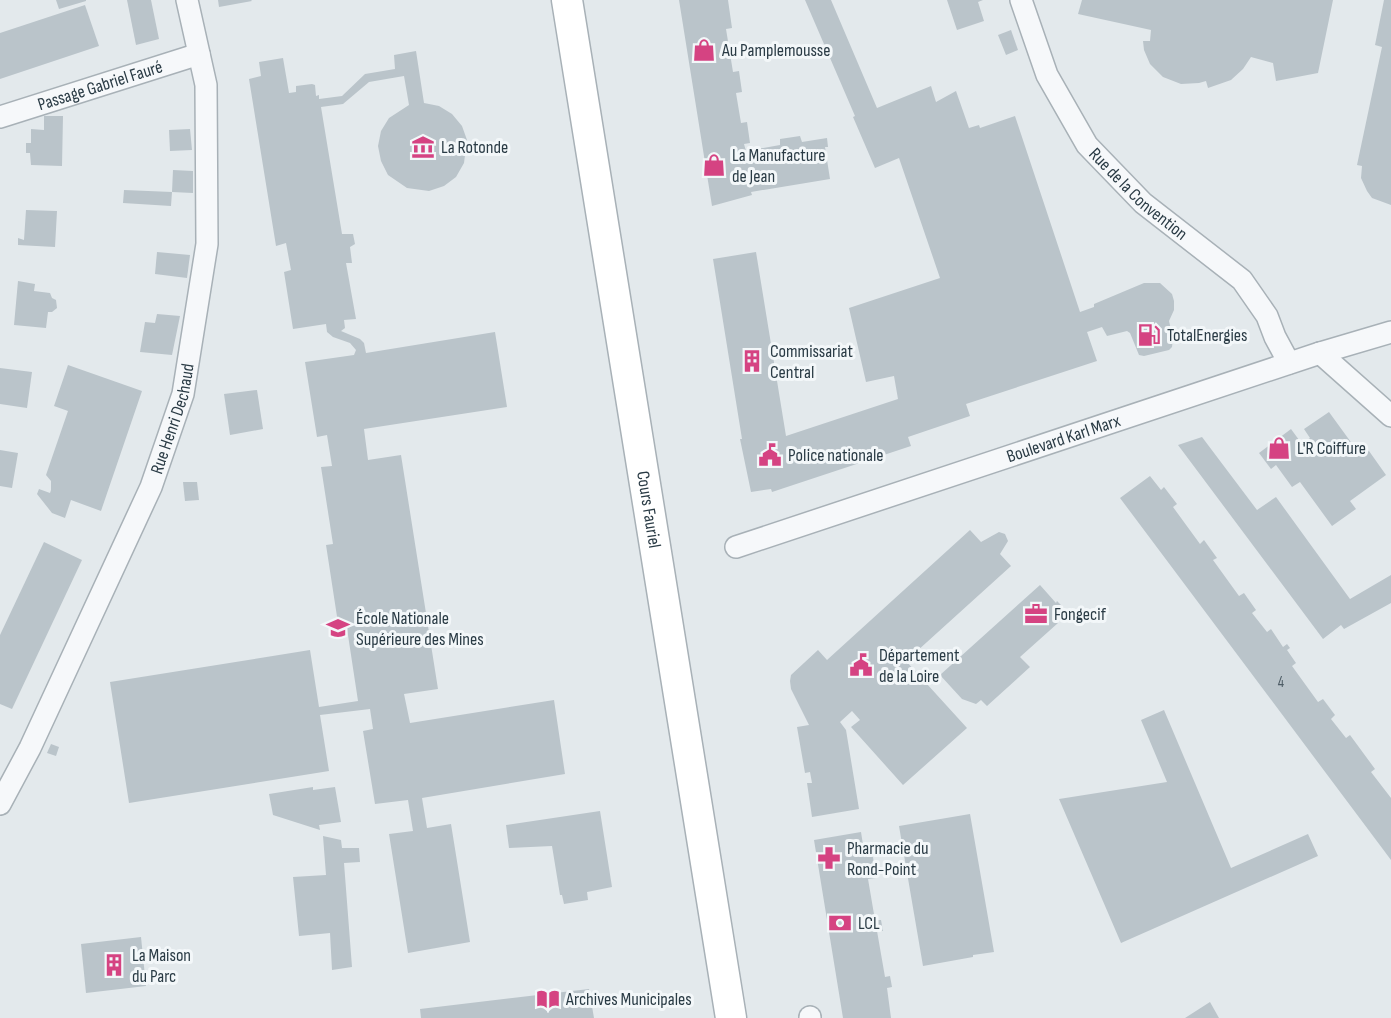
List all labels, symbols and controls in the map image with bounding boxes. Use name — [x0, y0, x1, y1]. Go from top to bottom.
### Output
shop icon: Au Pamplemousse — [691, 37, 717, 63]
place label: Au Pamplemousse — [721, 40, 831, 61]
street label: Passage Gabriel Fauré — [35, 56, 165, 115]
museum icon: La Rotonde — [410, 134, 436, 160]
place label: La Rotonde — [441, 137, 508, 158]
street label: Rue de la Convention — [1084, 144, 1191, 245]
place label: La Manufacture de Jean — [732, 145, 825, 187]
shop icon: La Manufacture de Jean — [701, 152, 727, 178]
fuel station icon: TotalEnergies — [1136, 322, 1162, 348]
place label: TotalEnergies — [1167, 325, 1248, 346]
place label: Commissariat Central — [770, 341, 854, 383]
building icon: Commissariat Central — [739, 348, 765, 374]
street label: Rue Henri Dechaud — [146, 362, 199, 477]
street label: Boulevard Karl Marx — [1004, 410, 1123, 467]
shop icon: L'R Coiffure — [1266, 435, 1292, 461]
place label: L'R Coiffure — [1297, 438, 1366, 459]
public building icon: Police nationale — [757, 442, 783, 468]
place label: Police nationale — [788, 445, 884, 466]
street label: Cours Fauriel — [632, 469, 665, 550]
office icon: Fongecif — [1023, 601, 1049, 627]
place label: Fongecif — [1054, 604, 1107, 625]
place label: École Nationale Supérieure des Mines — [356, 608, 484, 650]
school or university icon: École Nationale Supérieure des Mines — [325, 615, 351, 641]
place label: Département de la Loire — [879, 645, 960, 687]
public building icon: Département de la Loire — [848, 652, 874, 678]
house number: 4 — [1278, 673, 1284, 692]
place label: Pharmacie du Rond-Point — [847, 838, 929, 880]
pharmacy icon: Pharmacie du Rond-Point — [816, 845, 842, 871]
bank icon: LCL — [827, 910, 853, 936]
place label: LCL — [858, 913, 880, 934]
place label: La Maison du Parc — [132, 945, 191, 987]
building icon: La Maison du Parc — [101, 952, 127, 978]
library icon: Archives Municipales — [535, 986, 561, 1012]
place label: Archives Municipales — [565, 989, 692, 1010]

